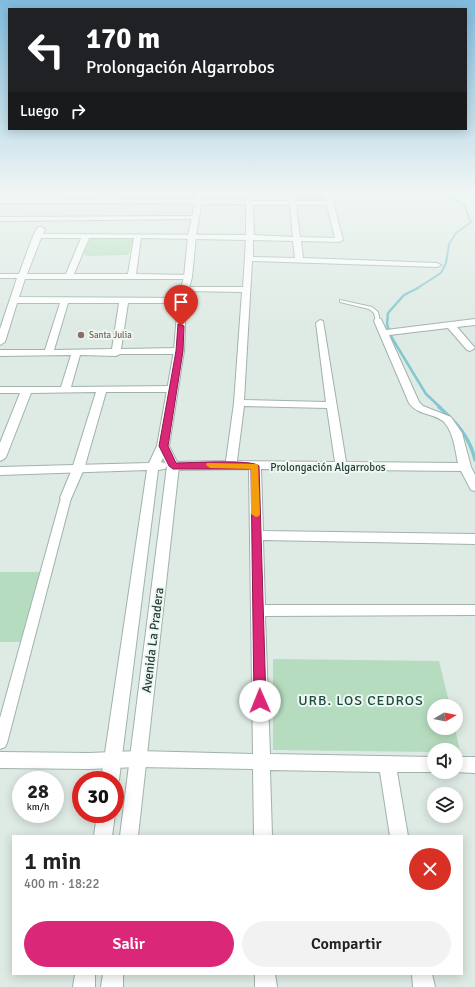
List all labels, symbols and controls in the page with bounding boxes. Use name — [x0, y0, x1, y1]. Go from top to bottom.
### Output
text: 170 m — [86, 22, 160, 56]
icon: left — [20, 24, 72, 76]
text: Prolongación Algarrobos — [86, 56, 275, 78]
icon: right — [67, 100, 89, 122]
text: Luego — [20, 102, 59, 120]
pin — [164, 285, 198, 326]
icon: arrive — [170, 291, 192, 313]
marker: Santa Julia — [76, 330, 86, 340]
place label: Santa Julia — [89, 330, 132, 341]
street label: Prolongación Algarrobos — [270, 461, 386, 474]
street label: Avenida La Pradera — [139, 586, 167, 694]
position arrow — [239, 680, 281, 722]
district label: URB. LOS CEDROS — [298, 692, 424, 709]
north arrow — [427, 699, 463, 735]
map controls — [427, 699, 463, 823]
button: sound — [427, 743, 463, 779]
speed limit sign: 30 — [72, 771, 124, 823]
text: 28 — [27, 779, 49, 804]
button: layers — [427, 787, 463, 823]
text: km/h — [27, 801, 49, 813]
text: 1 min — [24, 846, 81, 876]
button: close — [409, 848, 451, 890]
text: 400 m · 18:22 — [24, 876, 100, 892]
button: Salir — [24, 921, 234, 967]
button: Compartir — [242, 921, 451, 967]

